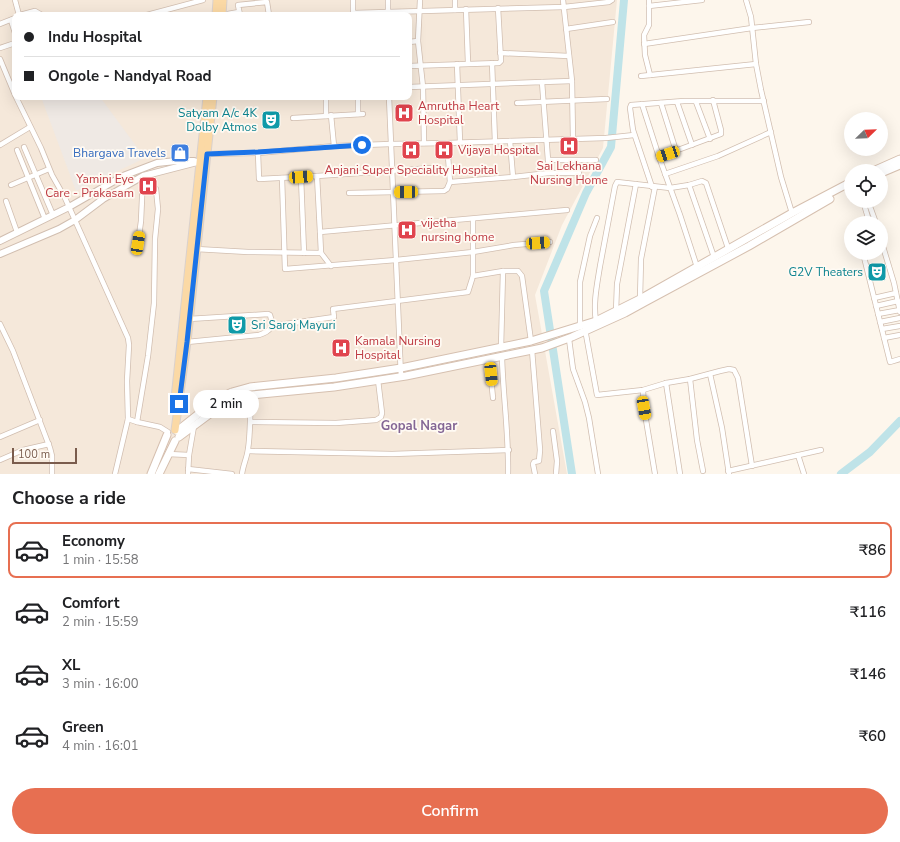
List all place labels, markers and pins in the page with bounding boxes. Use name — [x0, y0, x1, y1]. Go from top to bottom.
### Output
place label: Amrutha Heart Hospital — [418, 98, 500, 128]
hospital icon: Amrutha Heart Hospital — [393, 102, 415, 124]
place label: Satyam A/c 4K Dolby Atmos — [178, 105, 257, 135]
theatre icon: Satyam A/c 4K Dolby Atmos — [260, 109, 282, 131]
hospital icon: Sai Lekhana Nursing Home — [558, 135, 580, 157]
hospital icon: Anjani Super Speciality Hospital — [400, 139, 422, 161]
hospital icon: Vijaya Hospital — [433, 139, 455, 161]
shop icon: Bhargava Travels — [169, 142, 191, 164]
place label: Vijaya Hospital — [457, 142, 540, 158]
place label: Bhargava Travels — [73, 145, 166, 161]
place label: Sai Lekhana Nursing Home — [530, 158, 608, 188]
place label: Anjani Super Speciality Hospital — [324, 162, 498, 178]
place label: Yamini Eye Care - Prakasam — [45, 171, 134, 201]
hospital icon: Yamini Eye Care - Prakasam — [137, 175, 159, 197]
place label: vijetha nursing home — [421, 215, 494, 245]
hospital icon: vijetha nursing home — [396, 219, 418, 241]
theatre icon: G2V Theaters — [866, 261, 888, 283]
place label: G2V Theaters — [788, 264, 863, 280]
theatre icon: Sri Saroj Mayuri — [226, 314, 248, 336]
place label: Sri Saroj Mayuri — [251, 317, 336, 333]
place label: Kamala Nursing Hospital — [355, 333, 441, 363]
hospital icon: Kamala Nursing Hospital — [330, 337, 352, 359]

